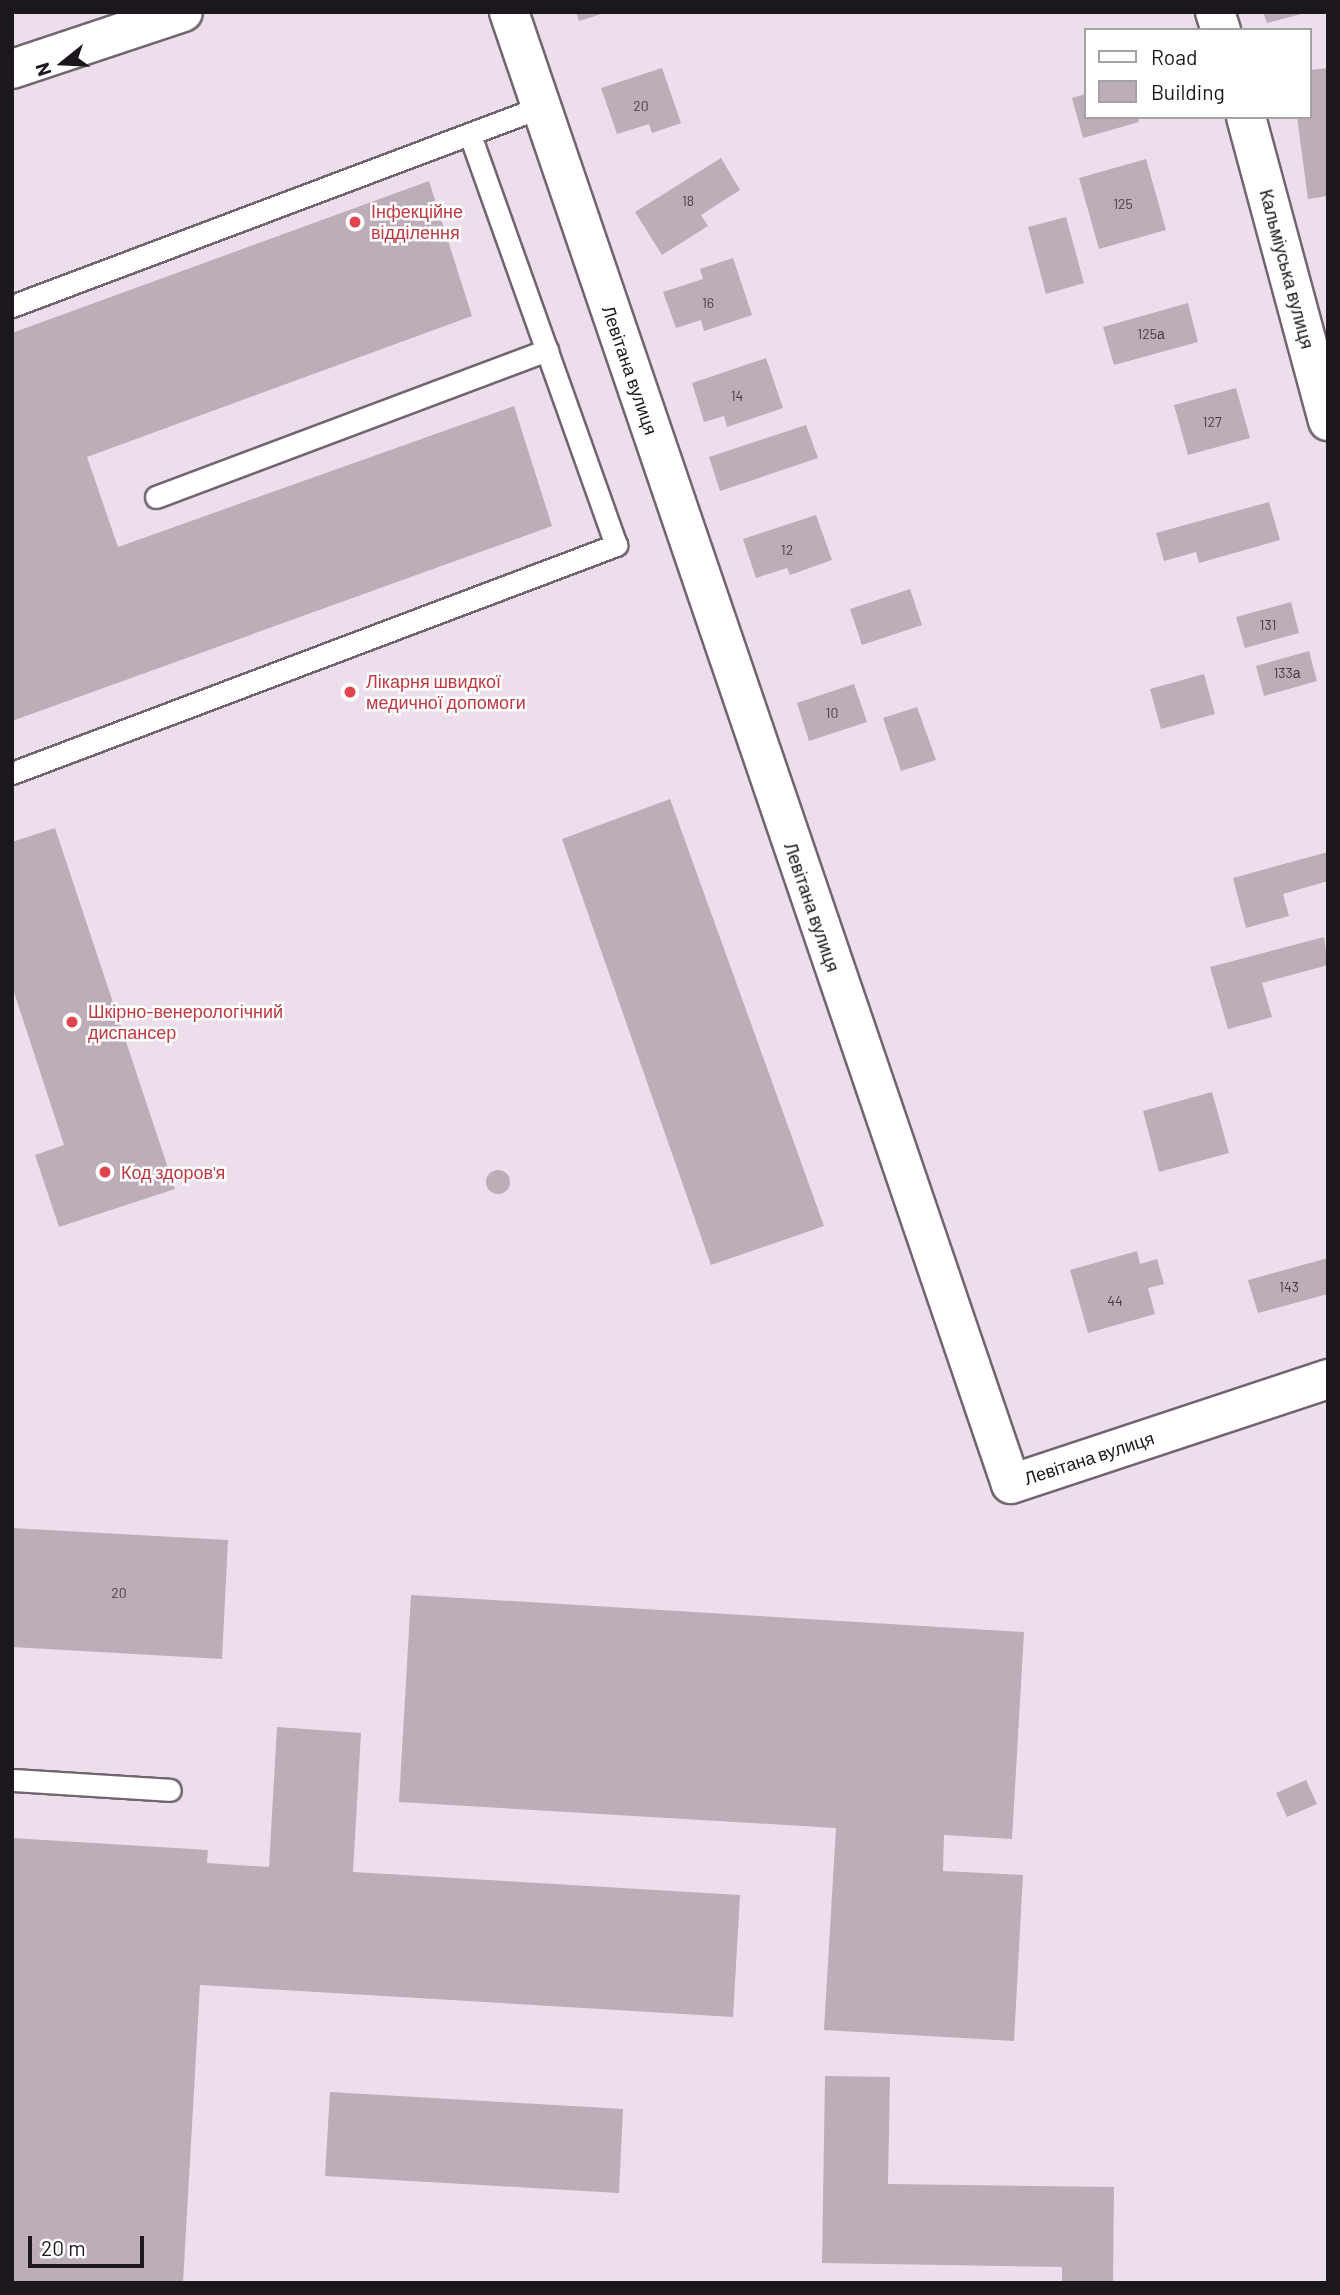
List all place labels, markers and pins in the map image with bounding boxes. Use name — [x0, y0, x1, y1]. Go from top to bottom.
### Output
place label: Інфекційне відділення — [371, 201, 463, 244]
marker: Інфекційне відділення — [345, 212, 365, 232]
place label: Лікарня швидкої медичної допомоги — [366, 671, 526, 714]
marker: Лікарня швидкої медичної допомоги — [340, 682, 360, 702]
place label: Шкірно-венерологічний диспансер — [88, 1001, 283, 1044]
marker: Шкірно-венерологічний диспансер — [62, 1012, 82, 1032]
place label: Код здоров'я — [121, 1161, 225, 1183]
marker: Код здоров'я — [95, 1162, 115, 1182]

